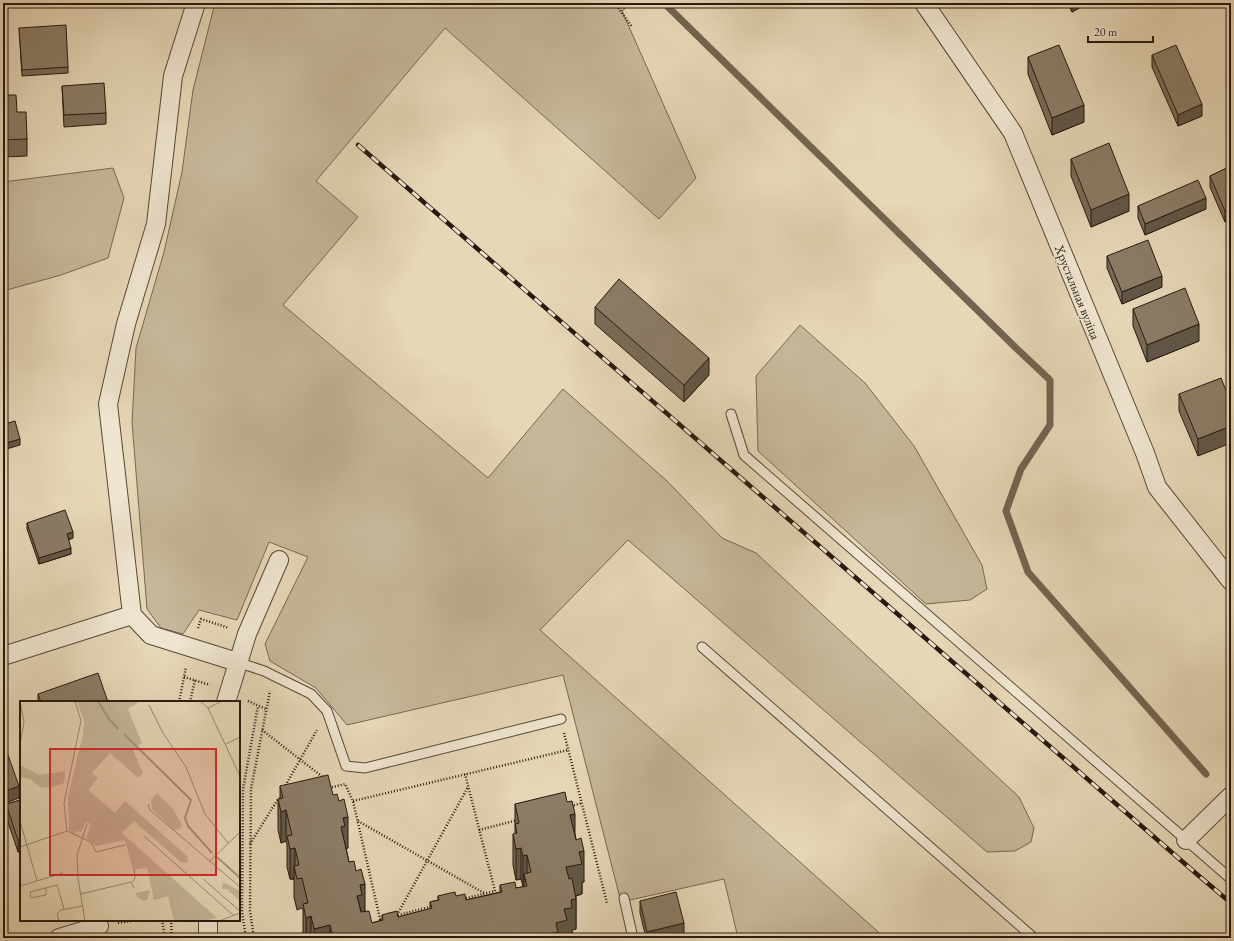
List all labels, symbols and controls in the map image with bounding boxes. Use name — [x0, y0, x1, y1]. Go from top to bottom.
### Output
scale bar — [1088, 18, 1153, 44]
text: 20 m — [1094, 24, 1118, 40]
street label: Хрустальная вуліца — [1050, 241, 1105, 343]
inset map — [20, 701, 240, 921]

